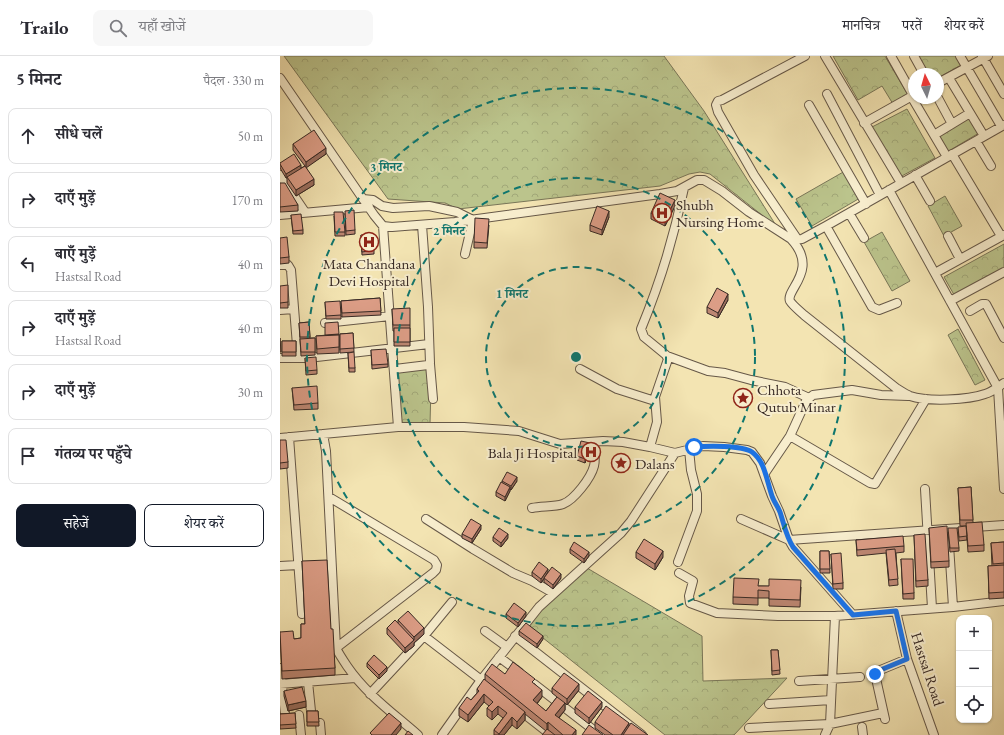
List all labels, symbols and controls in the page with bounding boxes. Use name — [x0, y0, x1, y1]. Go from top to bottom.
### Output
search box — [93, 10, 373, 46]
text: Trailo — [20, 15, 69, 40]
text: यहाँ खोजें — [139, 16, 185, 35]
text: मानचित्र — [842, 16, 880, 34]
text: परतें — [902, 16, 922, 34]
text: शेयर करें — [944, 16, 984, 34]
icon: search — [107, 17, 129, 39]
text: 5 मिनट — [16, 68, 61, 90]
north arrow — [908, 68, 944, 104]
text: पैदल · 330 m — [204, 72, 264, 89]
text: सीधे चलें — [55, 124, 102, 143]
icon: ahead — [17, 125, 39, 147]
text: 50 m — [238, 128, 263, 145]
text: 3 मिनट — [370, 159, 403, 175]
text: दाएँ मुड़ें — [55, 188, 95, 207]
icon: right — [17, 189, 39, 211]
text: 170 m — [232, 192, 263, 209]
place label: Shubh Nursing Home — [676, 195, 764, 231]
hospital icon: Shubh Nursing Home — [651, 202, 673, 224]
text: 2 मिनट — [433, 223, 466, 239]
hospital icon: Mata Chandana Devi Hospital — [358, 231, 380, 253]
text: बाएँ मुड़ें — [55, 244, 96, 263]
icon: left — [17, 253, 39, 275]
place label: Mata Chandana Devi Hospital — [323, 254, 415, 290]
text: 40 m — [238, 256, 263, 273]
text: Hastsal Road — [55, 268, 121, 285]
text: 1 मिनट — [496, 286, 529, 302]
text: दाएँ मुड़ें — [55, 308, 95, 327]
icon: right — [17, 317, 39, 339]
text: 40 m — [238, 320, 263, 337]
text: Hastsal Road — [55, 332, 121, 349]
centre of rings — [569, 350, 583, 364]
text: दाएँ मुड़ें — [55, 380, 95, 399]
place label: Chhota Qutub Minar — [757, 380, 836, 416]
icon: right — [17, 381, 39, 403]
text: 30 m — [238, 384, 263, 401]
place icon: Chhota Qutub Minar — [732, 387, 754, 409]
route start — [685, 438, 703, 456]
hospital icon: Bala Ji Hospital — [580, 441, 602, 463]
place label: Bala Ji Hospital — [488, 443, 577, 462]
text: गंतव्य पर पहुँचे — [55, 444, 132, 463]
icon: arrive — [17, 445, 39, 467]
place icon: Dalans — [610, 452, 632, 474]
place label: Dalans — [635, 454, 675, 473]
button: सहेजें — [16, 504, 136, 547]
button: शेयर करें — [144, 504, 264, 547]
map controls — [956, 615, 992, 723]
button: + — [956, 615, 992, 651]
street label: Hastsal Road — [907, 630, 949, 709]
button: − — [956, 651, 992, 687]
route end — [866, 665, 884, 683]
button: locate — [956, 687, 992, 723]

